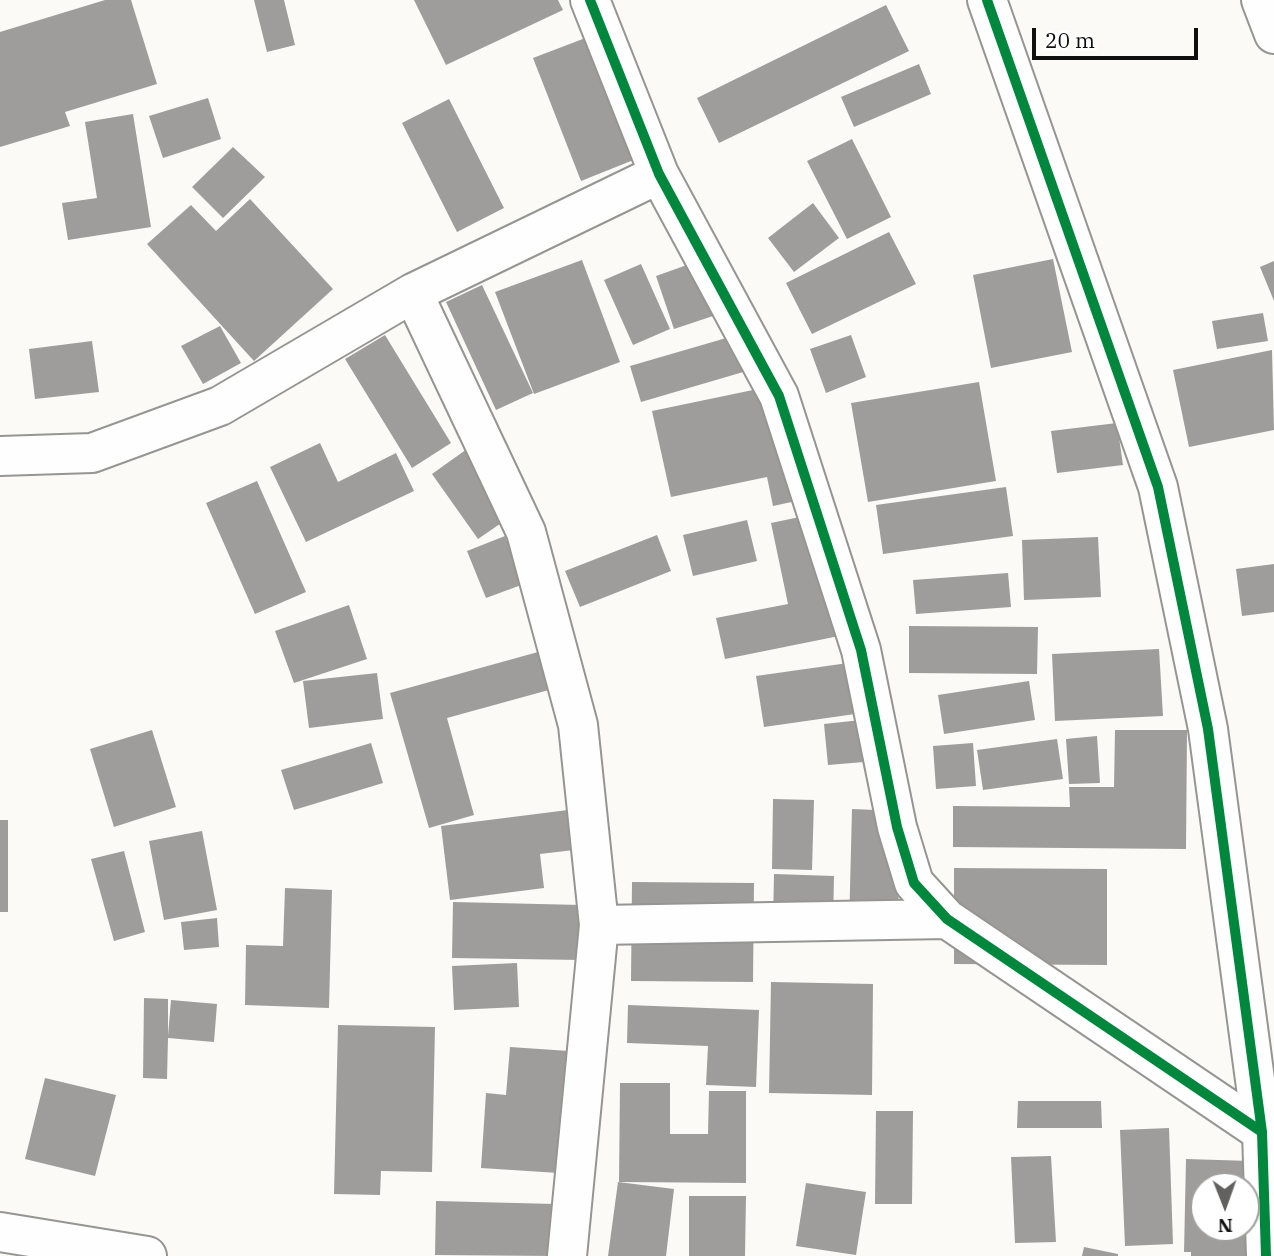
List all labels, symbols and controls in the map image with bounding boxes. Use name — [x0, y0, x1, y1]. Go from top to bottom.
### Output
scale bar — [1036, 14, 1202, 58]
text: 20 m — [1045, 26, 1095, 54]
north arrow — [1190, 1172, 1260, 1242]
text: N — [1218, 1214, 1233, 1238]

